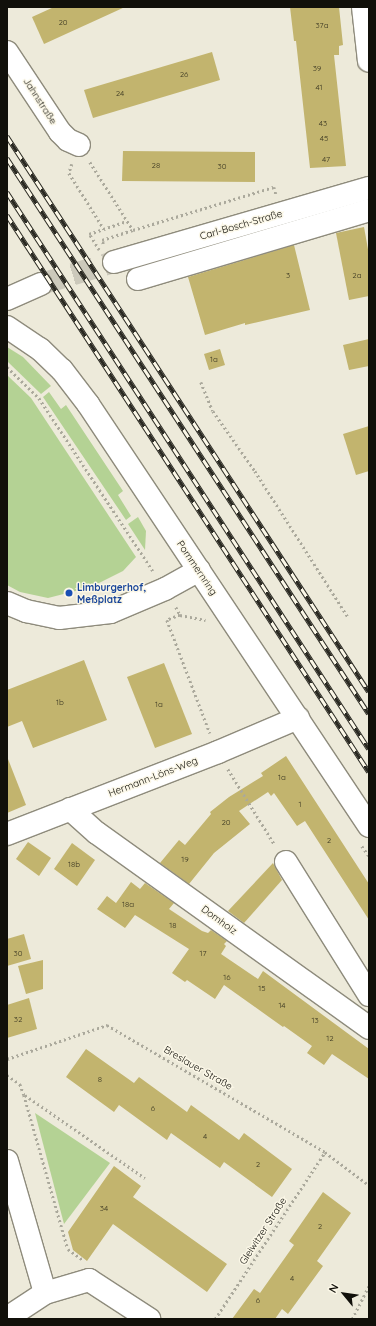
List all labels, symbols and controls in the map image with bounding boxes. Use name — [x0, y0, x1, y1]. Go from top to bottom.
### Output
house number: 20 — [58, 18, 68, 28]
house number: 37a — [315, 21, 329, 31]
house number: 39 — [313, 64, 321, 74]
house number: 26 — [180, 70, 188, 80]
street label: Jahnstraße — [21, 76, 59, 126]
house number: 41 — [315, 83, 323, 93]
house number: 24 — [116, 89, 124, 99]
house number: 43 — [319, 119, 327, 129]
house number: 45 — [320, 134, 328, 144]
house number: 47 — [322, 155, 330, 165]
house number: 28 — [152, 161, 160, 171]
house number: 30 — [218, 162, 226, 172]
street label: Carl-Bosch-Straße — [198, 207, 284, 243]
house number: 3 — [286, 271, 290, 281]
house number: 2a — [352, 271, 362, 281]
house number: 1a — [210, 355, 218, 365]
street label: Pommernring — [174, 538, 220, 598]
place label: Limburgerhof, Meßplatz — [77, 581, 146, 604]
marker: Limburgerhof, Meßplatz — [64, 588, 74, 598]
house number: 1b — [56, 698, 64, 708]
house number: 1a — [155, 700, 163, 710]
street label: Hermann-Löns-Weg — [107, 754, 199, 800]
house number: 1a — [278, 773, 286, 783]
house number: 1 — [299, 800, 301, 810]
house number: 20 — [221, 818, 231, 828]
house number: 2 — [327, 836, 331, 846]
house number: 19 — [181, 855, 189, 865]
house number: 18b — [68, 860, 80, 870]
house number: 18a — [122, 900, 134, 910]
street label: Domholz — [199, 903, 239, 937]
house number: 18 — [169, 921, 177, 931]
house number: 30 — [14, 949, 22, 959]
house number: 17 — [199, 949, 207, 959]
house number: 16 — [223, 973, 231, 983]
house number: 15 — [258, 984, 266, 994]
house number: 14 — [278, 1001, 286, 1011]
house number: 32 — [14, 1015, 22, 1025]
house number: 13 — [311, 1016, 319, 1026]
house number: 12 — [326, 1034, 334, 1044]
street label: Breslauer Straße — [162, 1044, 234, 1092]
house number: 8 — [98, 1075, 102, 1085]
house number: 6 — [151, 1104, 155, 1114]
house number: 4 — [203, 1132, 207, 1142]
house number: 2 — [256, 1160, 260, 1170]
street label: Gleiwitzer Straße — [237, 1195, 289, 1267]
house number: 34 — [100, 1204, 108, 1214]
house number: 2 — [318, 1222, 322, 1232]
house number: 4 — [290, 1274, 294, 1284]
north arrow — [324, 1274, 364, 1314]
text: N — [325, 1281, 342, 1295]
house number: 6 — [256, 1296, 260, 1306]

